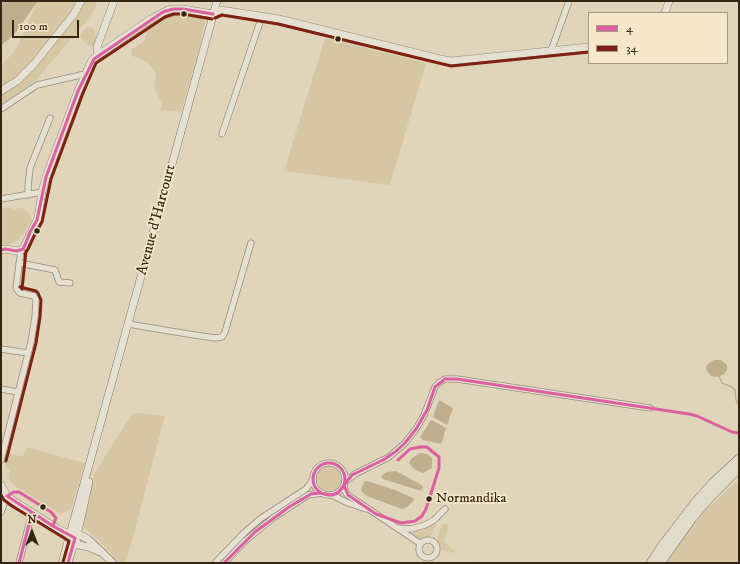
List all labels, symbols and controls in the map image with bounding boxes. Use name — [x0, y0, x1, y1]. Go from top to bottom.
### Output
unlabelled marker — [179, 9, 189, 19]
scale bar — [14, 12, 81, 38]
legend — [588, 12, 728, 64]
text: 100 m — [19, 19, 48, 34]
text: 4 — [626, 21, 633, 36]
unlabelled marker — [333, 34, 343, 44]
text: 34 — [626, 41, 637, 56]
street label: Avenue d'Harcourt — [134, 163, 180, 277]
unlabelled marker — [32, 226, 42, 236]
place label: Normandika — [436, 491, 506, 507]
marker: Normandika — [424, 494, 434, 504]
unlabelled marker — [38, 502, 48, 512]
north arrow — [12, 512, 52, 552]
text: N — [27, 513, 37, 527]

